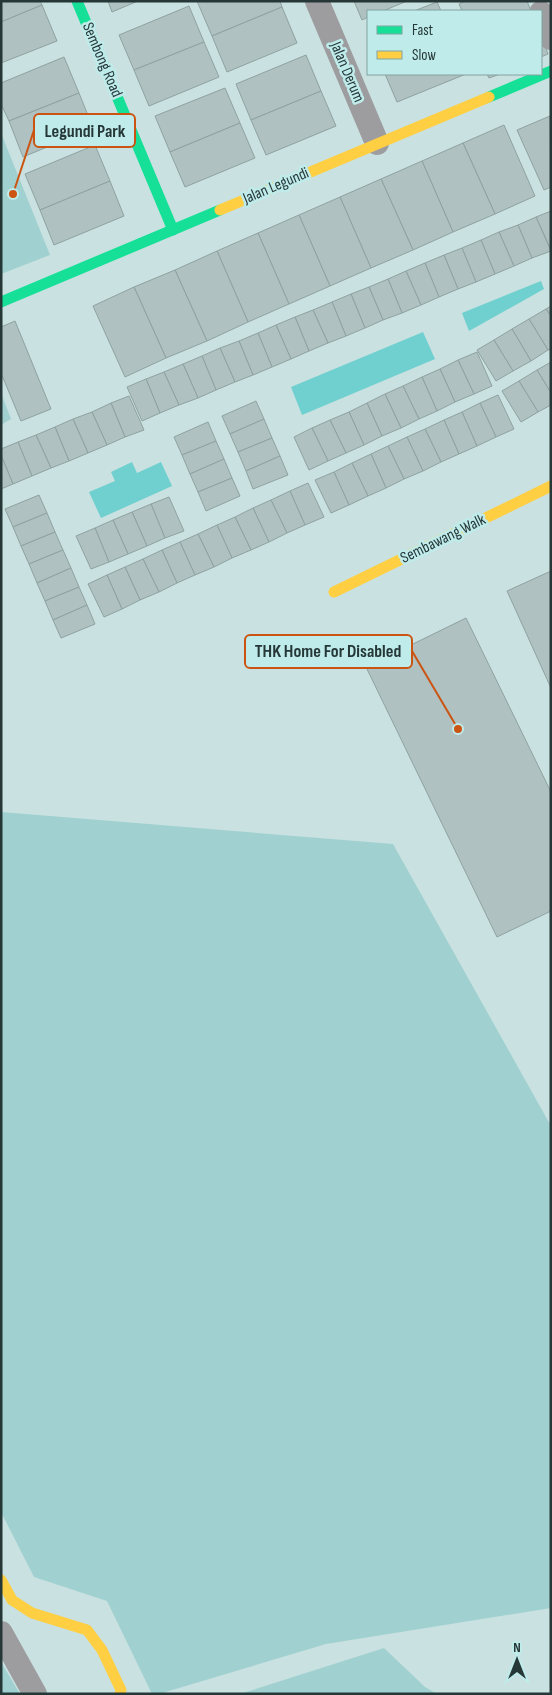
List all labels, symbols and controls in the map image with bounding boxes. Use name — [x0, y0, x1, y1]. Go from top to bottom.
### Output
legend — [367, 10, 542, 75]
street label: Sembong Road — [78, 20, 126, 100]
text: Fast — [412, 21, 434, 40]
street label: Jalan Derum — [325, 38, 368, 105]
text: Slow — [412, 46, 436, 65]
callout: Legundi Park — [34, 114, 135, 147]
text: Legundi Park — [45, 121, 126, 142]
street label: Jalan Legundi — [239, 164, 312, 209]
street label: Sembawang Walk — [397, 510, 489, 568]
callout: THK Home For Disabled — [245, 635, 412, 668]
text: THK Home For Disabled — [255, 641, 401, 662]
north arrow — [492, 1635, 542, 1685]
text: N — [513, 1639, 521, 1656]

